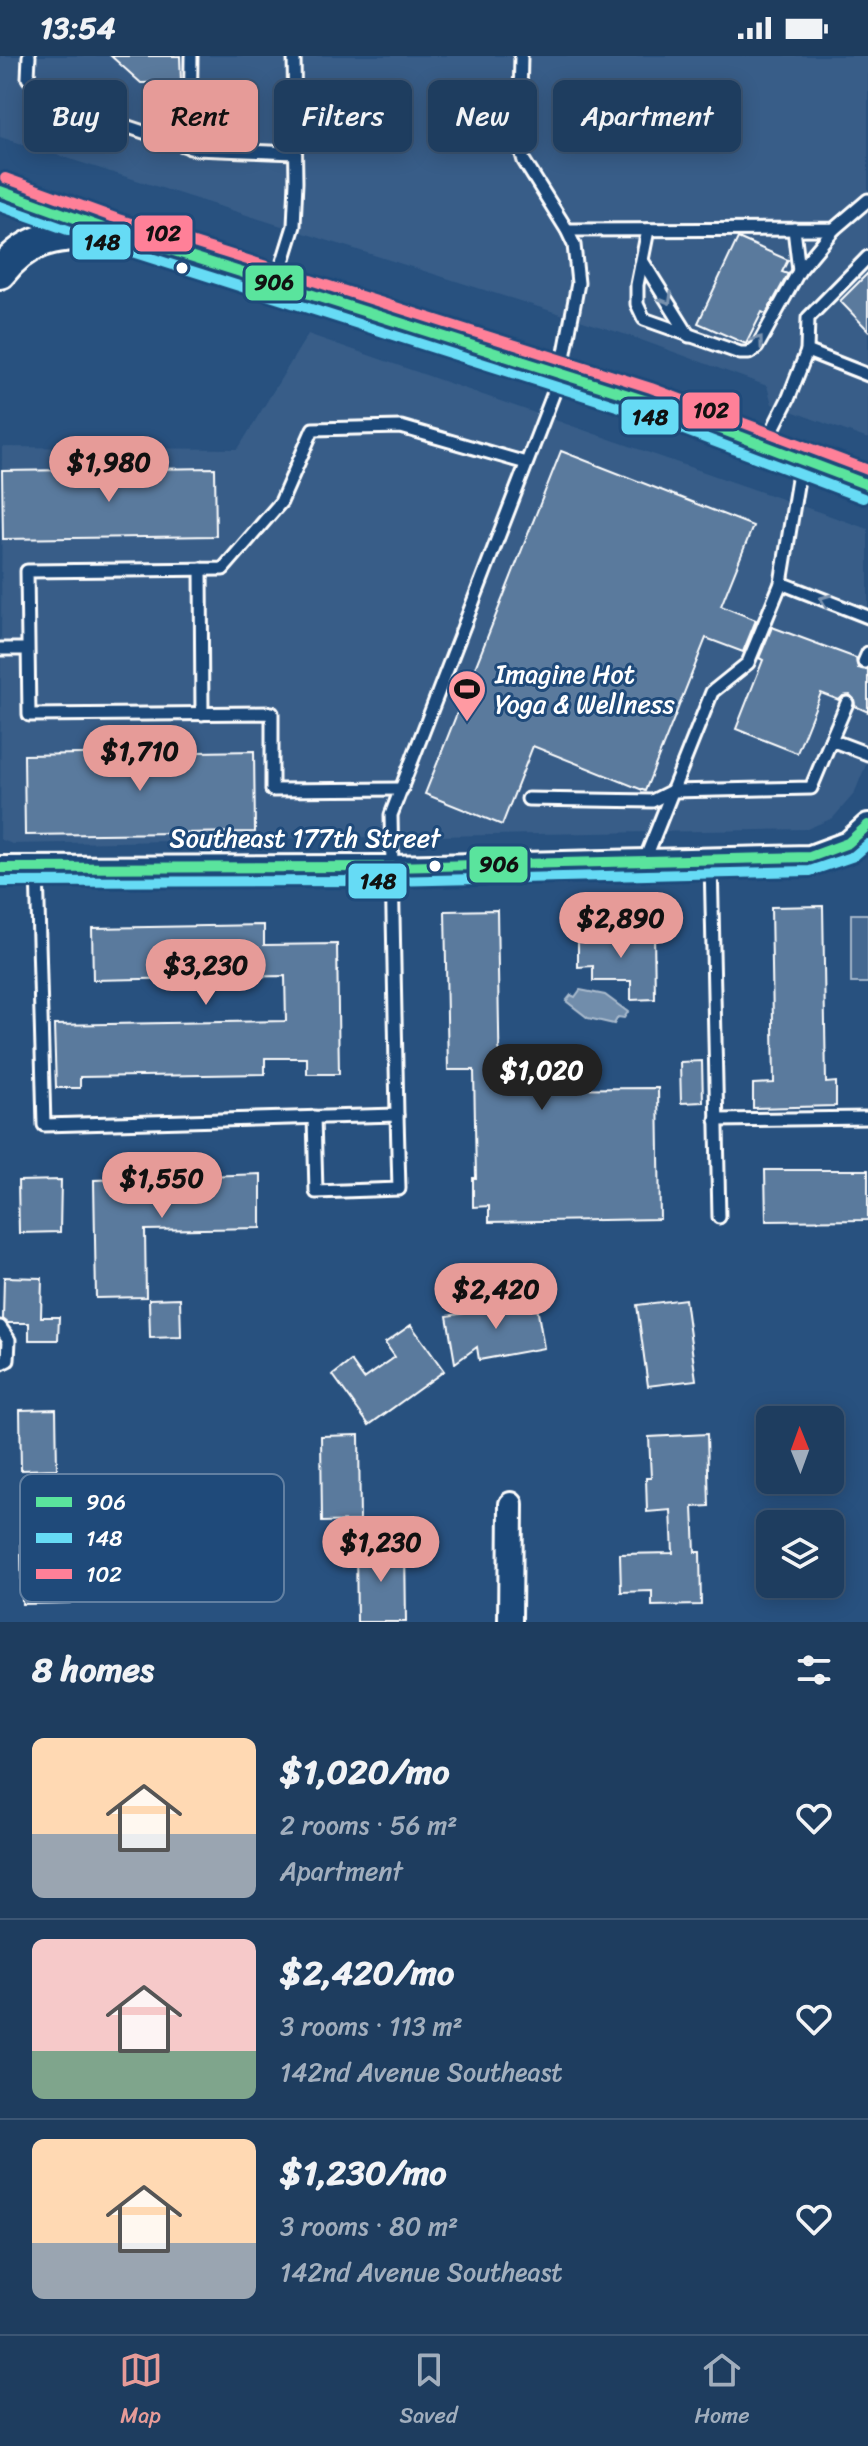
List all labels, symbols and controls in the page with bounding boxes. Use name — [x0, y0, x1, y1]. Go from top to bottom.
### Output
text: 13:54 — [40, 1, 115, 55]
chip: Buy — [24, 80, 127, 152]
chip: Rent — [143, 80, 258, 152]
chip: Filters — [274, 80, 412, 152]
chip: New — [428, 80, 537, 152]
chip: Apartment — [553, 80, 741, 152]
line badge: 102 — [133, 214, 194, 253]
text: 102 — [145, 214, 181, 253]
line badge: 148 — [71, 223, 132, 261]
text: 148 — [84, 223, 121, 262]
unlabelled marker — [174, 260, 190, 276]
text: 906 — [254, 263, 294, 302]
line badge: 906 — [244, 264, 305, 302]
one-way arrow — [657, 290, 673, 304]
one-way arrow — [748, 335, 763, 350]
line badge: 102 — [681, 391, 741, 430]
text: 102 — [693, 391, 729, 430]
line badge: 148 — [620, 398, 680, 436]
text: 148 — [632, 398, 669, 437]
pin: $1,980 — [44, 436, 174, 504]
text: $1,980 — [67, 439, 151, 485]
one-way arrow — [819, 593, 833, 610]
place label: Imagine Hot Yoga & Wellness — [494, 651, 675, 727]
sports icon: Imagine Hot Yoga & Wellness — [446, 668, 488, 723]
pin: $1,710 — [75, 725, 205, 793]
text: $1,710 — [101, 728, 179, 774]
street label: Southeast 177th Street — [170, 815, 442, 861]
line badge: 906 — [468, 845, 529, 884]
text: 906 — [479, 845, 519, 884]
unlabelled marker — [427, 858, 443, 874]
line badge: 148 — [347, 862, 408, 900]
text: 148 — [360, 862, 397, 901]
pin: $2,890 — [556, 892, 686, 960]
text: $2,890 — [577, 895, 665, 941]
pin: $3,230 — [141, 939, 271, 1007]
text: $3,230 — [164, 942, 248, 988]
pin: $1,020 — [477, 1044, 607, 1112]
text: $1,020 — [500, 1047, 584, 1093]
pin: $1,550 — [97, 1152, 227, 1220]
text: $1,550 — [120, 1155, 204, 1201]
pin: $2,420 — [431, 1263, 561, 1331]
text: $2,420 — [452, 1266, 540, 1312]
north arrow — [756, 1406, 844, 1494]
map controls — [756, 1406, 844, 1598]
legend — [20, 1474, 284, 1602]
text: 906 — [86, 1483, 126, 1522]
button: layers — [756, 1510, 844, 1598]
pin: $1,230 — [316, 1516, 446, 1584]
text: 148 — [86, 1519, 122, 1558]
text: $1,230 — [340, 1519, 422, 1565]
text: 102 — [86, 1555, 122, 1594]
text: 8 homes — [32, 1640, 154, 1700]
icon: filters — [792, 1648, 836, 1692]
text: $1,020/mo — [280, 1742, 449, 1802]
icon: home — [96, 1770, 192, 1866]
icon: heart — [792, 1796, 836, 1840]
text: 2 rooms · 56 m² — [280, 1802, 458, 1848]
text: Apartment — [280, 1848, 403, 1894]
text: $2,420/mo — [280, 1943, 454, 2003]
icon: home — [96, 1971, 192, 2067]
icon: heart — [792, 1997, 836, 2041]
text: 3 rooms · 113 m² — [280, 2003, 463, 2049]
text: 142nd Avenue Southeast — [280, 2049, 563, 2095]
text: $1,230/mo — [280, 2143, 447, 2203]
icon: home — [96, 2171, 192, 2267]
icon: heart — [792, 2197, 836, 2241]
text: 3 rooms · 80 m² — [280, 2203, 458, 2249]
text: 142nd Avenue Southeast — [280, 2249, 563, 2295]
tab: Map — [119, 2348, 163, 2435]
tab: Saved — [400, 2348, 458, 2435]
tab: Home — [695, 2348, 749, 2435]

